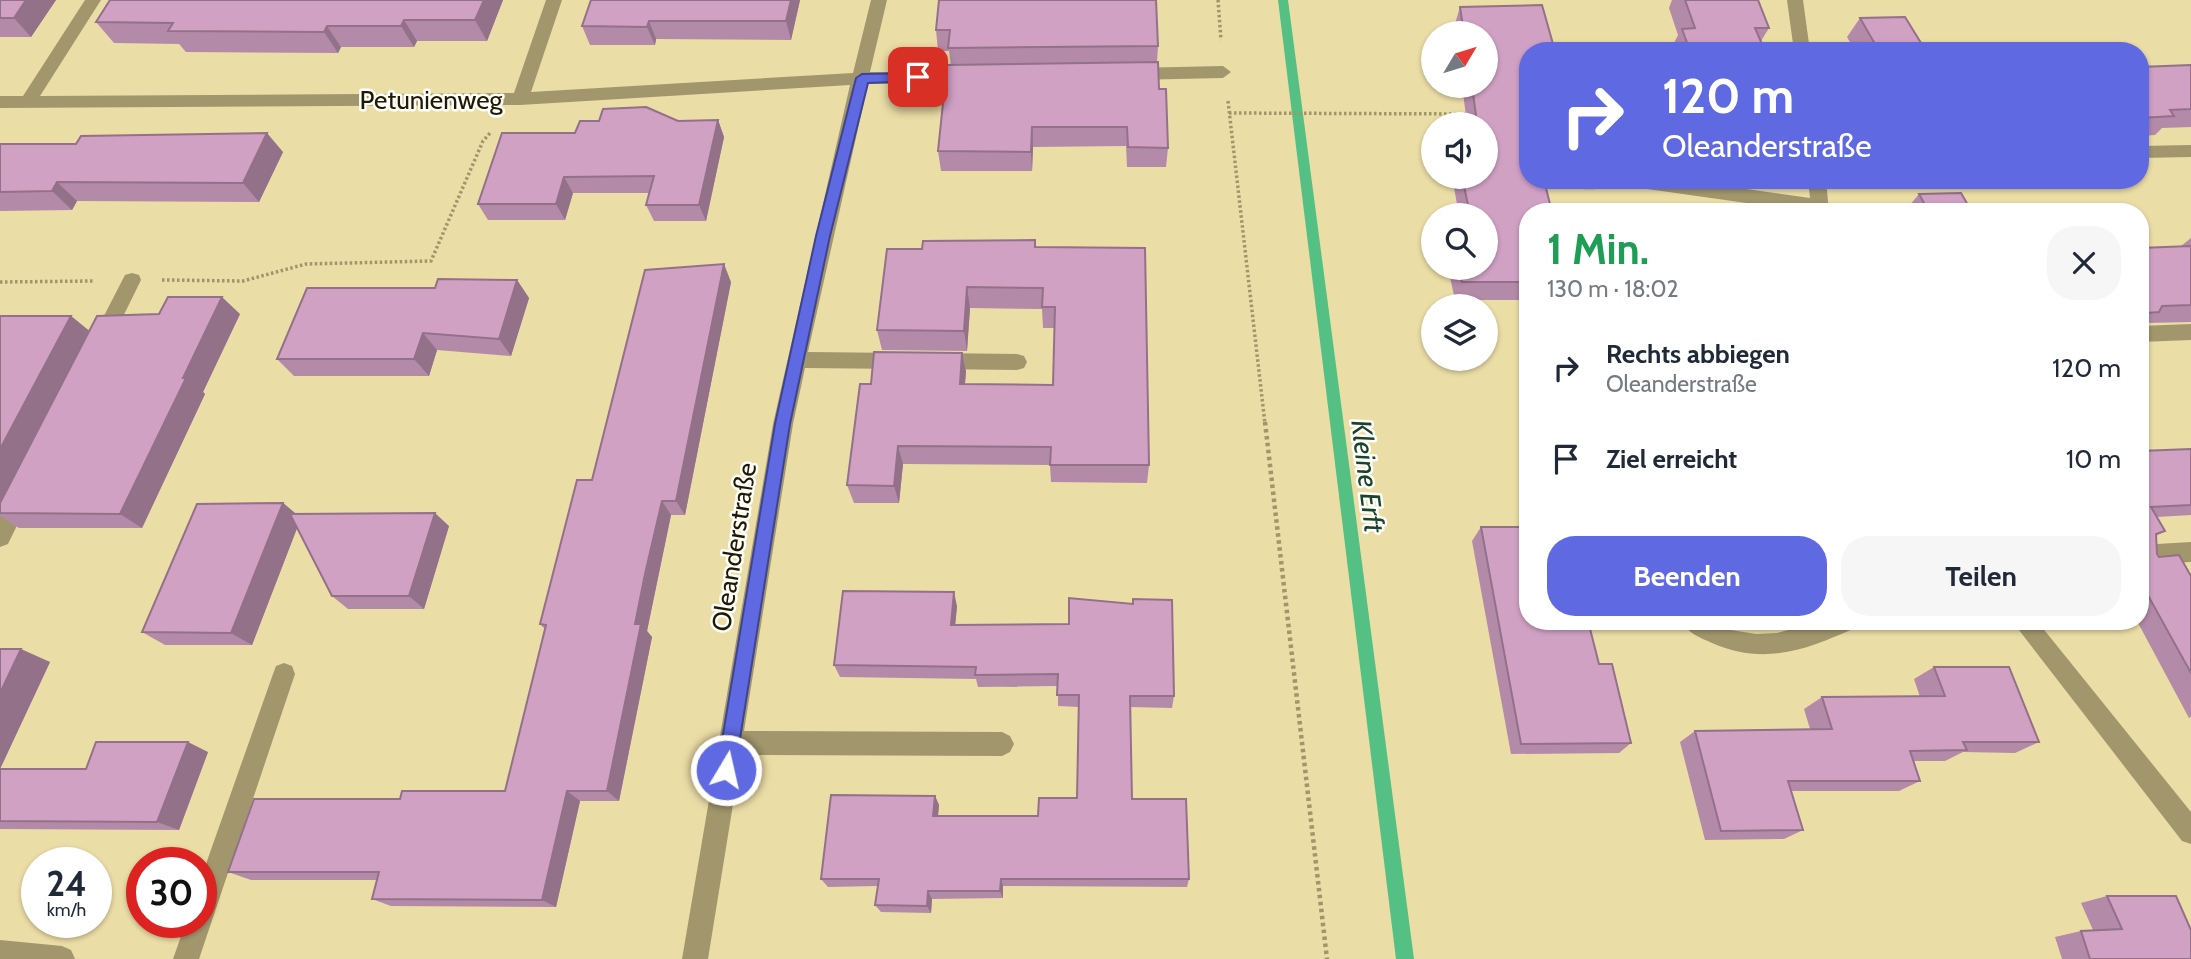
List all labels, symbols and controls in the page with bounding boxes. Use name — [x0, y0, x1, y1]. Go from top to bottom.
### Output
north arrow — [1421, 21, 1498, 98]
map controls — [1421, 21, 1498, 371]
pin — [888, 47, 948, 107]
icon: arrive — [899, 58, 937, 96]
text: 120 m — [1662, 66, 1794, 125]
icon: right — [1547, 70, 1638, 161]
street label: Petunienweg — [360, 84, 503, 116]
button: sound — [1421, 112, 1498, 189]
text: Oleanderstraße — [1662, 126, 1872, 165]
button: search — [1421, 203, 1498, 280]
text: 1 Min. — [1547, 223, 1649, 275]
button: close — [2047, 226, 2121, 300]
text: 130 m · 18:02 — [1547, 275, 1679, 303]
button: layers — [1421, 294, 1498, 371]
text: Rechts abbiegen — [1606, 338, 1790, 370]
icon: right — [1547, 349, 1585, 387]
text: 120 m — [2052, 352, 2121, 384]
text: Oleanderstraße — [1606, 370, 1757, 398]
water label: Kleine Erft — [1344, 418, 1392, 535]
icon: arrive — [1547, 440, 1585, 478]
text: Ziel erreicht — [1606, 443, 1737, 475]
text: 10 m — [2066, 443, 2121, 475]
street label: Oleanderstraße — [705, 460, 763, 634]
button: Beenden — [1547, 536, 1827, 616]
button: Teilen — [1841, 536, 2121, 616]
position arrow — [689, 733, 763, 807]
speed limit sign: 30 — [126, 847, 217, 938]
text: 24 — [46, 862, 87, 905]
text: km/h — [47, 899, 86, 921]

